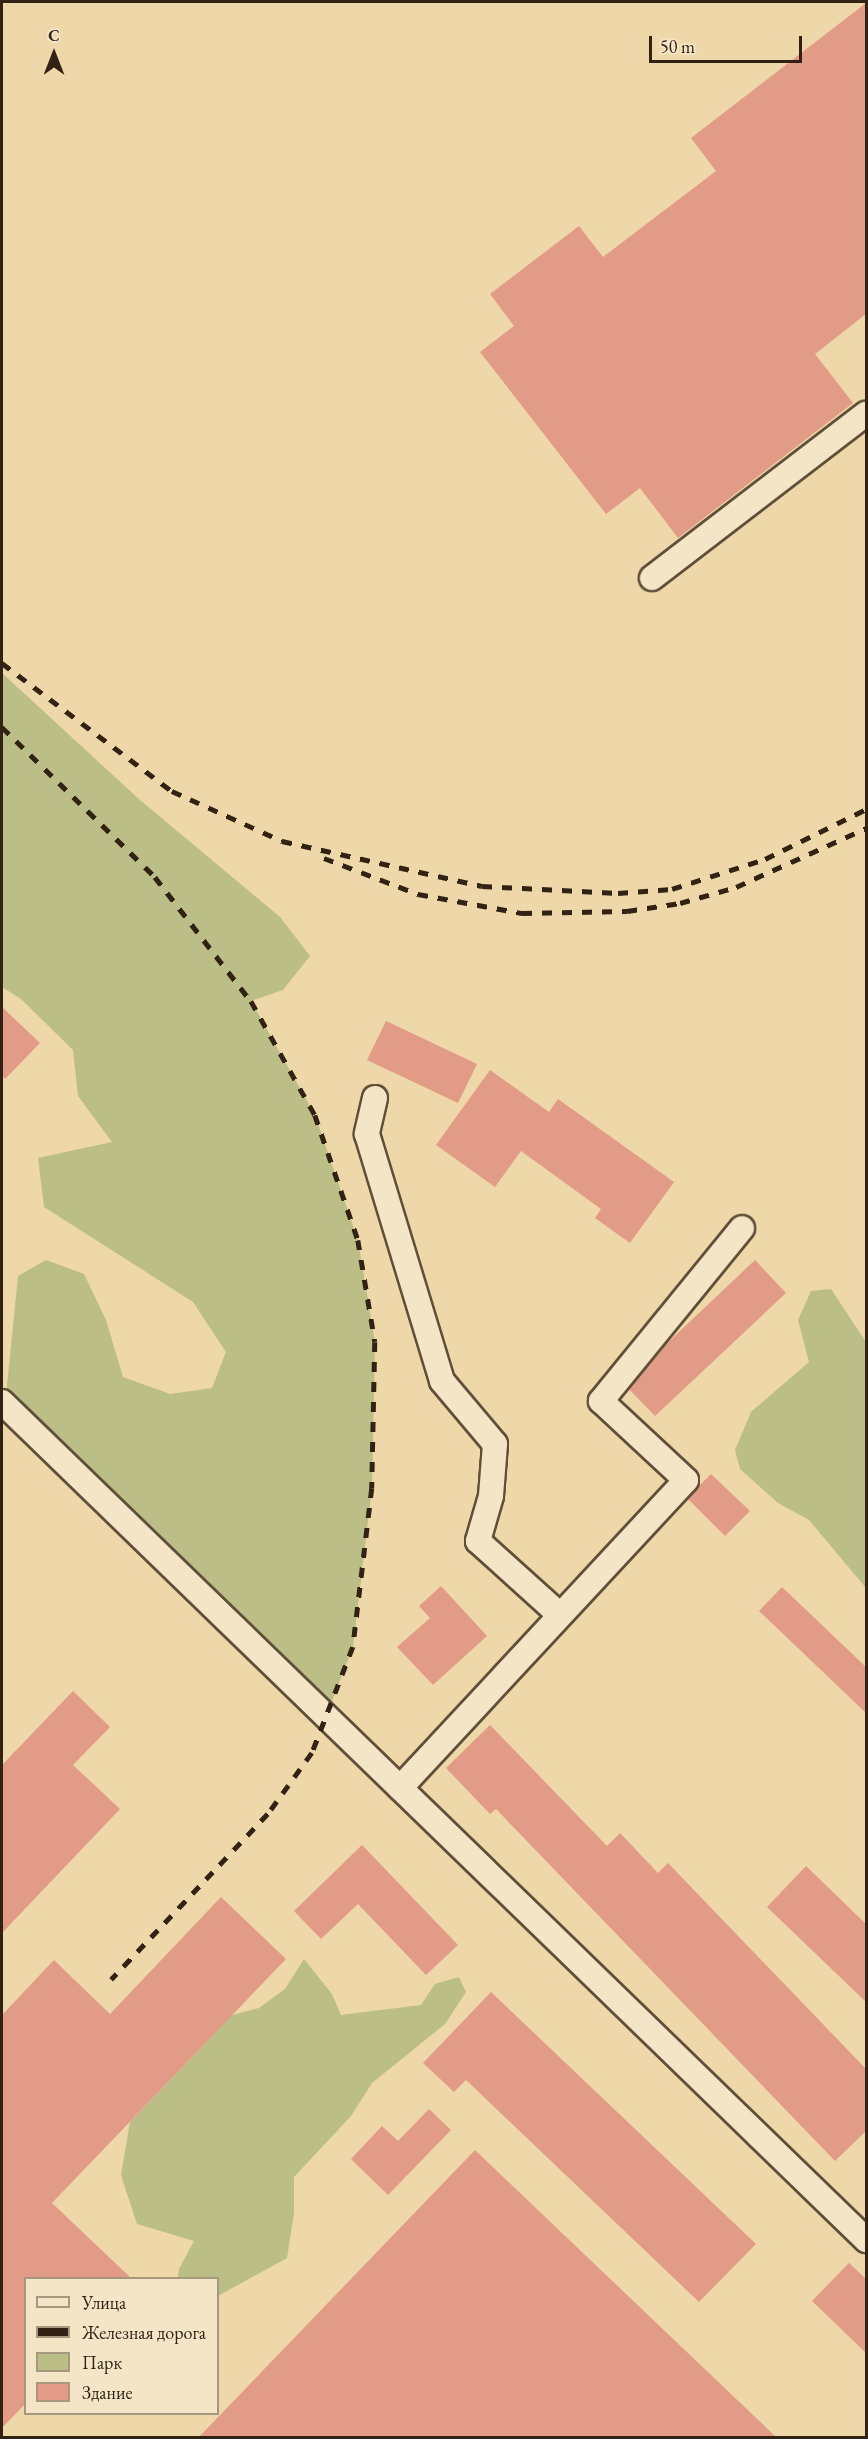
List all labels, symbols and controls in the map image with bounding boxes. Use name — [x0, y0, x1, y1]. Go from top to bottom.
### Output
north arrow — [24, 24, 84, 84]
scale bar — [652, 24, 805, 62]
text: С — [48, 25, 60, 46]
text: 50 m — [660, 35, 695, 58]
legend — [24, 2277, 219, 2415]
text: Улица — [82, 2291, 126, 2314]
text: Железная дорога — [82, 2321, 206, 2344]
text: Парк — [82, 2351, 122, 2374]
text: Здание — [82, 2381, 132, 2404]

